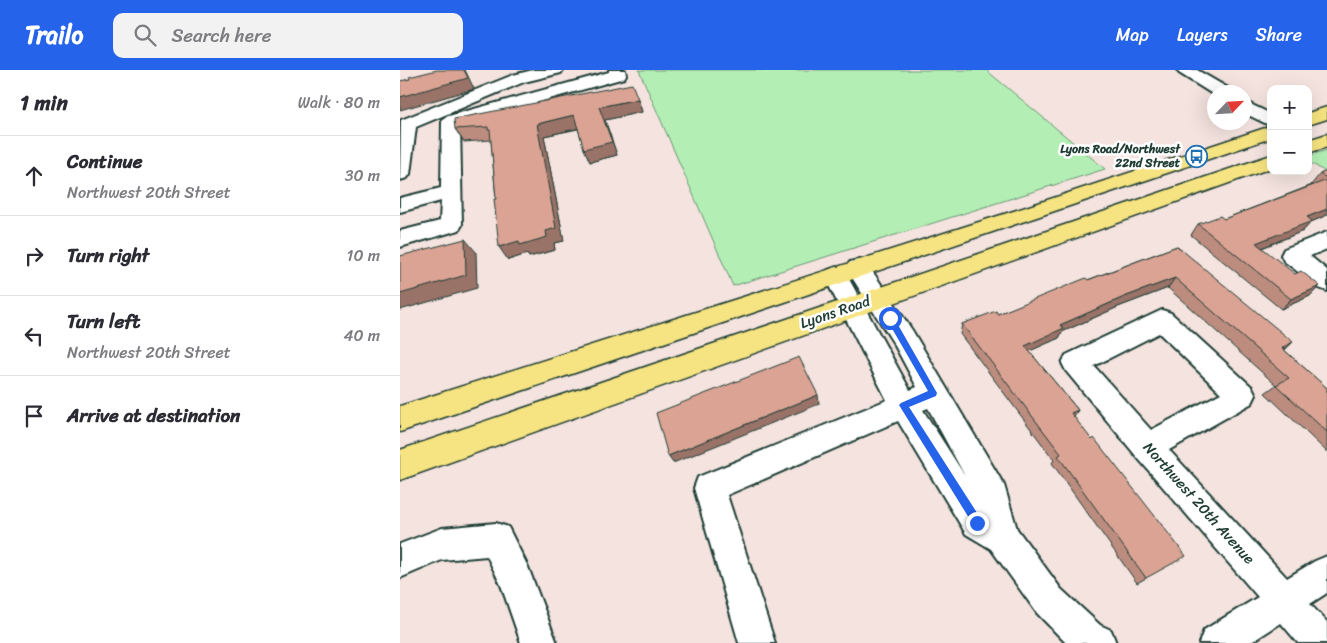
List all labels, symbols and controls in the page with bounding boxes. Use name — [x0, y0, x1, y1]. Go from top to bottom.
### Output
search box — [113, 13, 463, 58]
text: Trailo — [25, 14, 83, 56]
text: Search here — [171, 19, 272, 52]
text: Map — [1116, 19, 1149, 51]
text: Layers — [1177, 19, 1228, 51]
text: Share — [1256, 19, 1302, 51]
icon: search — [131, 21, 159, 49]
text: 1 min — [20, 84, 68, 122]
north arrow — [1207, 85, 1252, 130]
map controls — [1267, 85, 1312, 175]
button: + — [1267, 85, 1312, 130]
text: Walk · 80 m — [298, 88, 380, 117]
button: − — [1267, 130, 1312, 175]
place label: Lyons Road/Northwest 22nd Street — [1060, 138, 1181, 174]
bus stop icon: Lyons Road/Northwest 22nd Street — [1184, 144, 1208, 168]
text: Continue — [67, 145, 143, 178]
text: 30 m — [345, 161, 380, 190]
icon: ahead — [20, 162, 48, 190]
text: Northwest 20th Street — [67, 178, 231, 207]
text: Turn right — [67, 239, 149, 272]
text: 10 m — [347, 241, 380, 270]
icon: right — [20, 242, 48, 270]
street label: Lyons Road — [796, 288, 875, 336]
text: Turn left — [67, 305, 140, 338]
route start — [879, 307, 902, 330]
text: 40 m — [343, 321, 380, 350]
icon: left — [20, 322, 48, 350]
text: Northwest 20th Street — [67, 338, 231, 367]
text: Arrive at destination — [67, 399, 240, 432]
icon: arrive — [20, 402, 48, 430]
street label: Northwest 20th Avenue — [1137, 436, 1261, 570]
route end — [966, 512, 989, 535]

